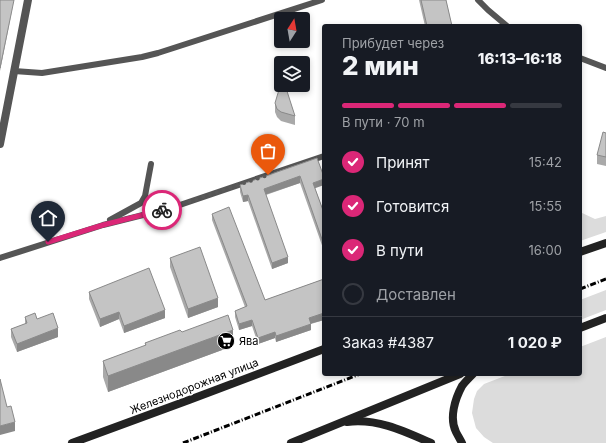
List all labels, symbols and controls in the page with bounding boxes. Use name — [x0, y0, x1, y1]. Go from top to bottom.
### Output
north arrow — [274, 12, 310, 48]
map controls — [274, 12, 310, 92]
text: Прибудет через — [342, 35, 444, 51]
text: 16:13–16:18 — [478, 49, 562, 68]
text: 2 мин — [342, 50, 419, 81]
button: layers — [274, 56, 310, 92]
text: В пути · 70 m — [342, 114, 425, 130]
pin — [251, 134, 285, 175]
icon: bag — [257, 140, 279, 162]
icon: check — [342, 151, 364, 173]
text: Принят — [376, 153, 429, 172]
text: 15:42 — [529, 154, 562, 170]
courier — [142, 190, 182, 230]
icon: check — [342, 195, 364, 217]
text: Готовится — [376, 197, 449, 216]
text: 15:55 — [529, 198, 562, 214]
icon: bike — [151, 199, 173, 221]
pin — [31, 201, 65, 242]
icon: home — [37, 207, 59, 229]
icon: check — [342, 239, 364, 261]
text: В пути — [376, 241, 423, 260]
text: 16:00 — [529, 242, 562, 258]
text: Доставлен — [376, 285, 456, 304]
supermarket icon: Ява — [216, 331, 236, 351]
text: Заказ #4387 — [342, 333, 434, 352]
text: 1 020 ₽ — [508, 333, 562, 352]
place label: Ява — [239, 334, 258, 348]
street label: Железнодорожная улица — [128, 355, 260, 417]

